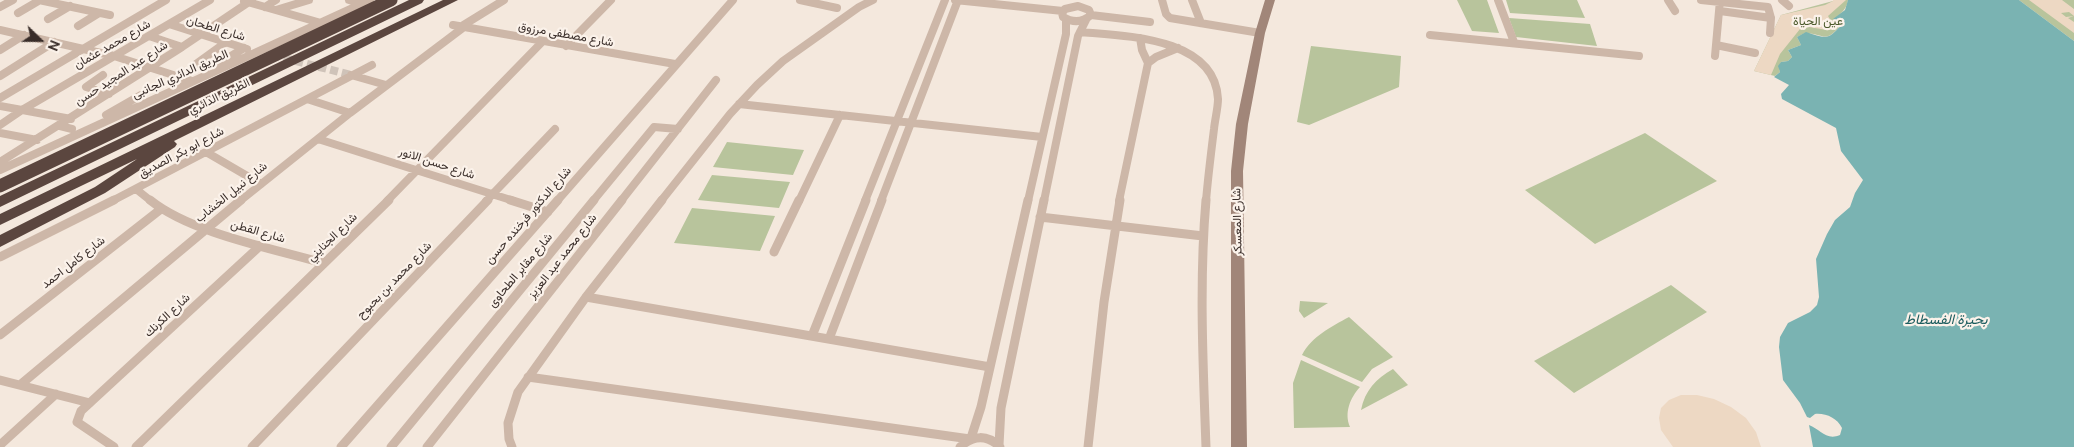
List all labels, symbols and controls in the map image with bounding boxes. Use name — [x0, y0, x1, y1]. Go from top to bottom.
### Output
street label: شارع الطحان — [185, 12, 247, 44]
park label: عين الحياة — [1793, 14, 1843, 28]
north arrow — [15, 15, 65, 65]
street label: شارع محمد عثمان — [71, 16, 153, 72]
street label: شارع مصطفى مرزوق — [517, 19, 615, 49]
text: N — [45, 38, 63, 53]
street label: شارع عبد المجيد حسن — [72, 38, 170, 108]
street label: الطريق الدائري الجانبى — [130, 46, 230, 102]
street label: الطريق الدائري — [186, 75, 252, 117]
street label: شارع ابو بكر الصديق — [136, 124, 226, 180]
street label: شارع حسن الانور — [397, 144, 477, 182]
street label: شارع نبيل الخشاب — [192, 159, 270, 225]
street label: شارع الدكتور فرخنده حسن — [482, 163, 574, 267]
street label: شارع المعسكر — [1229, 188, 1245, 256]
street label: شارع الجنايني — [304, 210, 360, 264]
street label: شارع محمد عبد العزيز — [524, 211, 600, 301]
street label: شارع القطن — [229, 216, 287, 246]
street label: شارع مقابر الطحاوى — [485, 230, 555, 310]
street label: شارع كامل احمد — [38, 233, 108, 291]
street label: شارع محمد بن بحبوح — [354, 238, 434, 322]
street label: شارع الكرنك — [141, 290, 193, 340]
water label: بحيرة الفسطاط — [1905, 311, 1987, 327]

